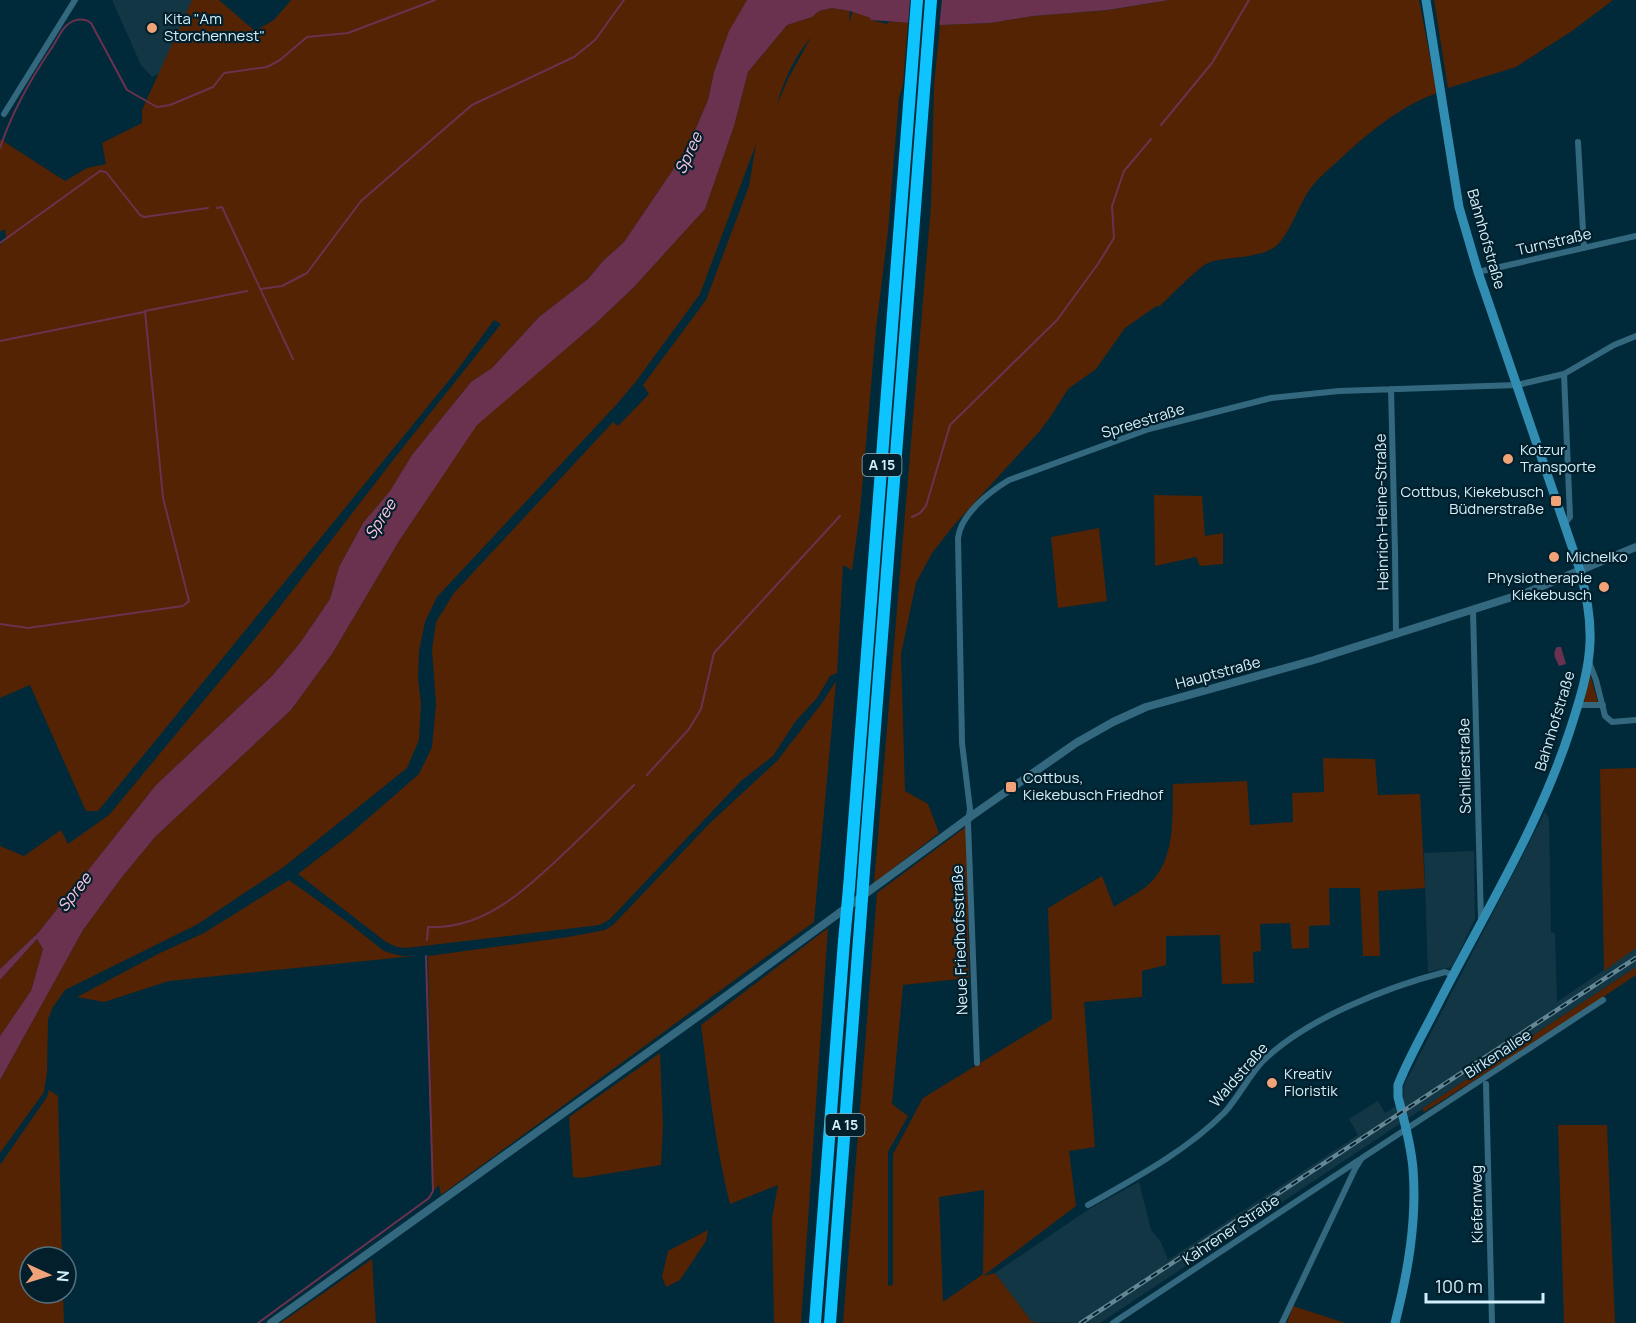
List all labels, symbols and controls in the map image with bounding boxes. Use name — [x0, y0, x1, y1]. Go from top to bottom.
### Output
place label: Kita "Am Storchennest" — [164, 8, 265, 46]
marker: Kita "Am Storchennest" — [145, 21, 159, 35]
water label: Spree — [669, 127, 708, 177]
street label: Bahnhofstraße — [1462, 186, 1511, 292]
street label: Turnstraße — [1514, 223, 1594, 260]
street label: Spreestraße — [1099, 398, 1187, 443]
street label: Heinrich-Heine-Straße — [1370, 433, 1393, 591]
place label: Kotzur Transporte — [1520, 439, 1596, 477]
marker: Kotzur Transporte — [1501, 452, 1515, 466]
road number: A 15 — [862, 454, 902, 476]
place label: Cottbus, Kiekebusch Büdnerstraße — [1401, 481, 1544, 519]
water label: Spree — [359, 493, 402, 543]
marker: Cottbus, Kiekebusch Büdnerstraße — [1549, 494, 1563, 508]
place label: Michelko — [1566, 546, 1628, 567]
marker: Michelko — [1547, 550, 1561, 564]
place label: Physiotherapie Kiekebusch — [1488, 567, 1592, 605]
marker: Physiotherapie Kiekebusch — [1597, 580, 1611, 594]
street label: Hauptstraße — [1173, 651, 1263, 694]
street label: Bahnhofstraße — [1529, 668, 1580, 773]
street label: Schillerstraße — [1453, 718, 1476, 814]
place label: Cottbus, Kiekebusch Friedhof — [1023, 767, 1164, 805]
marker: Cottbus, Kiekebusch Friedhof — [1004, 780, 1018, 794]
street label: Neue Friedhofsstraße — [946, 865, 973, 1015]
water label: Spree — [52, 867, 97, 916]
street label: Birkenallee — [1460, 1024, 1535, 1083]
street label: Waldstraße — [1205, 1038, 1273, 1111]
place label: Kreativ Floristik — [1284, 1063, 1338, 1101]
marker: Kreativ Floristik — [1265, 1076, 1279, 1090]
road number: A 15 — [826, 1114, 864, 1136]
street label: Kiefernweg — [1465, 1165, 1488, 1243]
street label: Kahrener Straße — [1178, 1189, 1283, 1270]
north arrow — [18, 1245, 78, 1305]
scale bar — [1426, 1266, 1543, 1304]
text: N — [52, 1270, 74, 1283]
text: 100 m — [1435, 1274, 1483, 1298]

